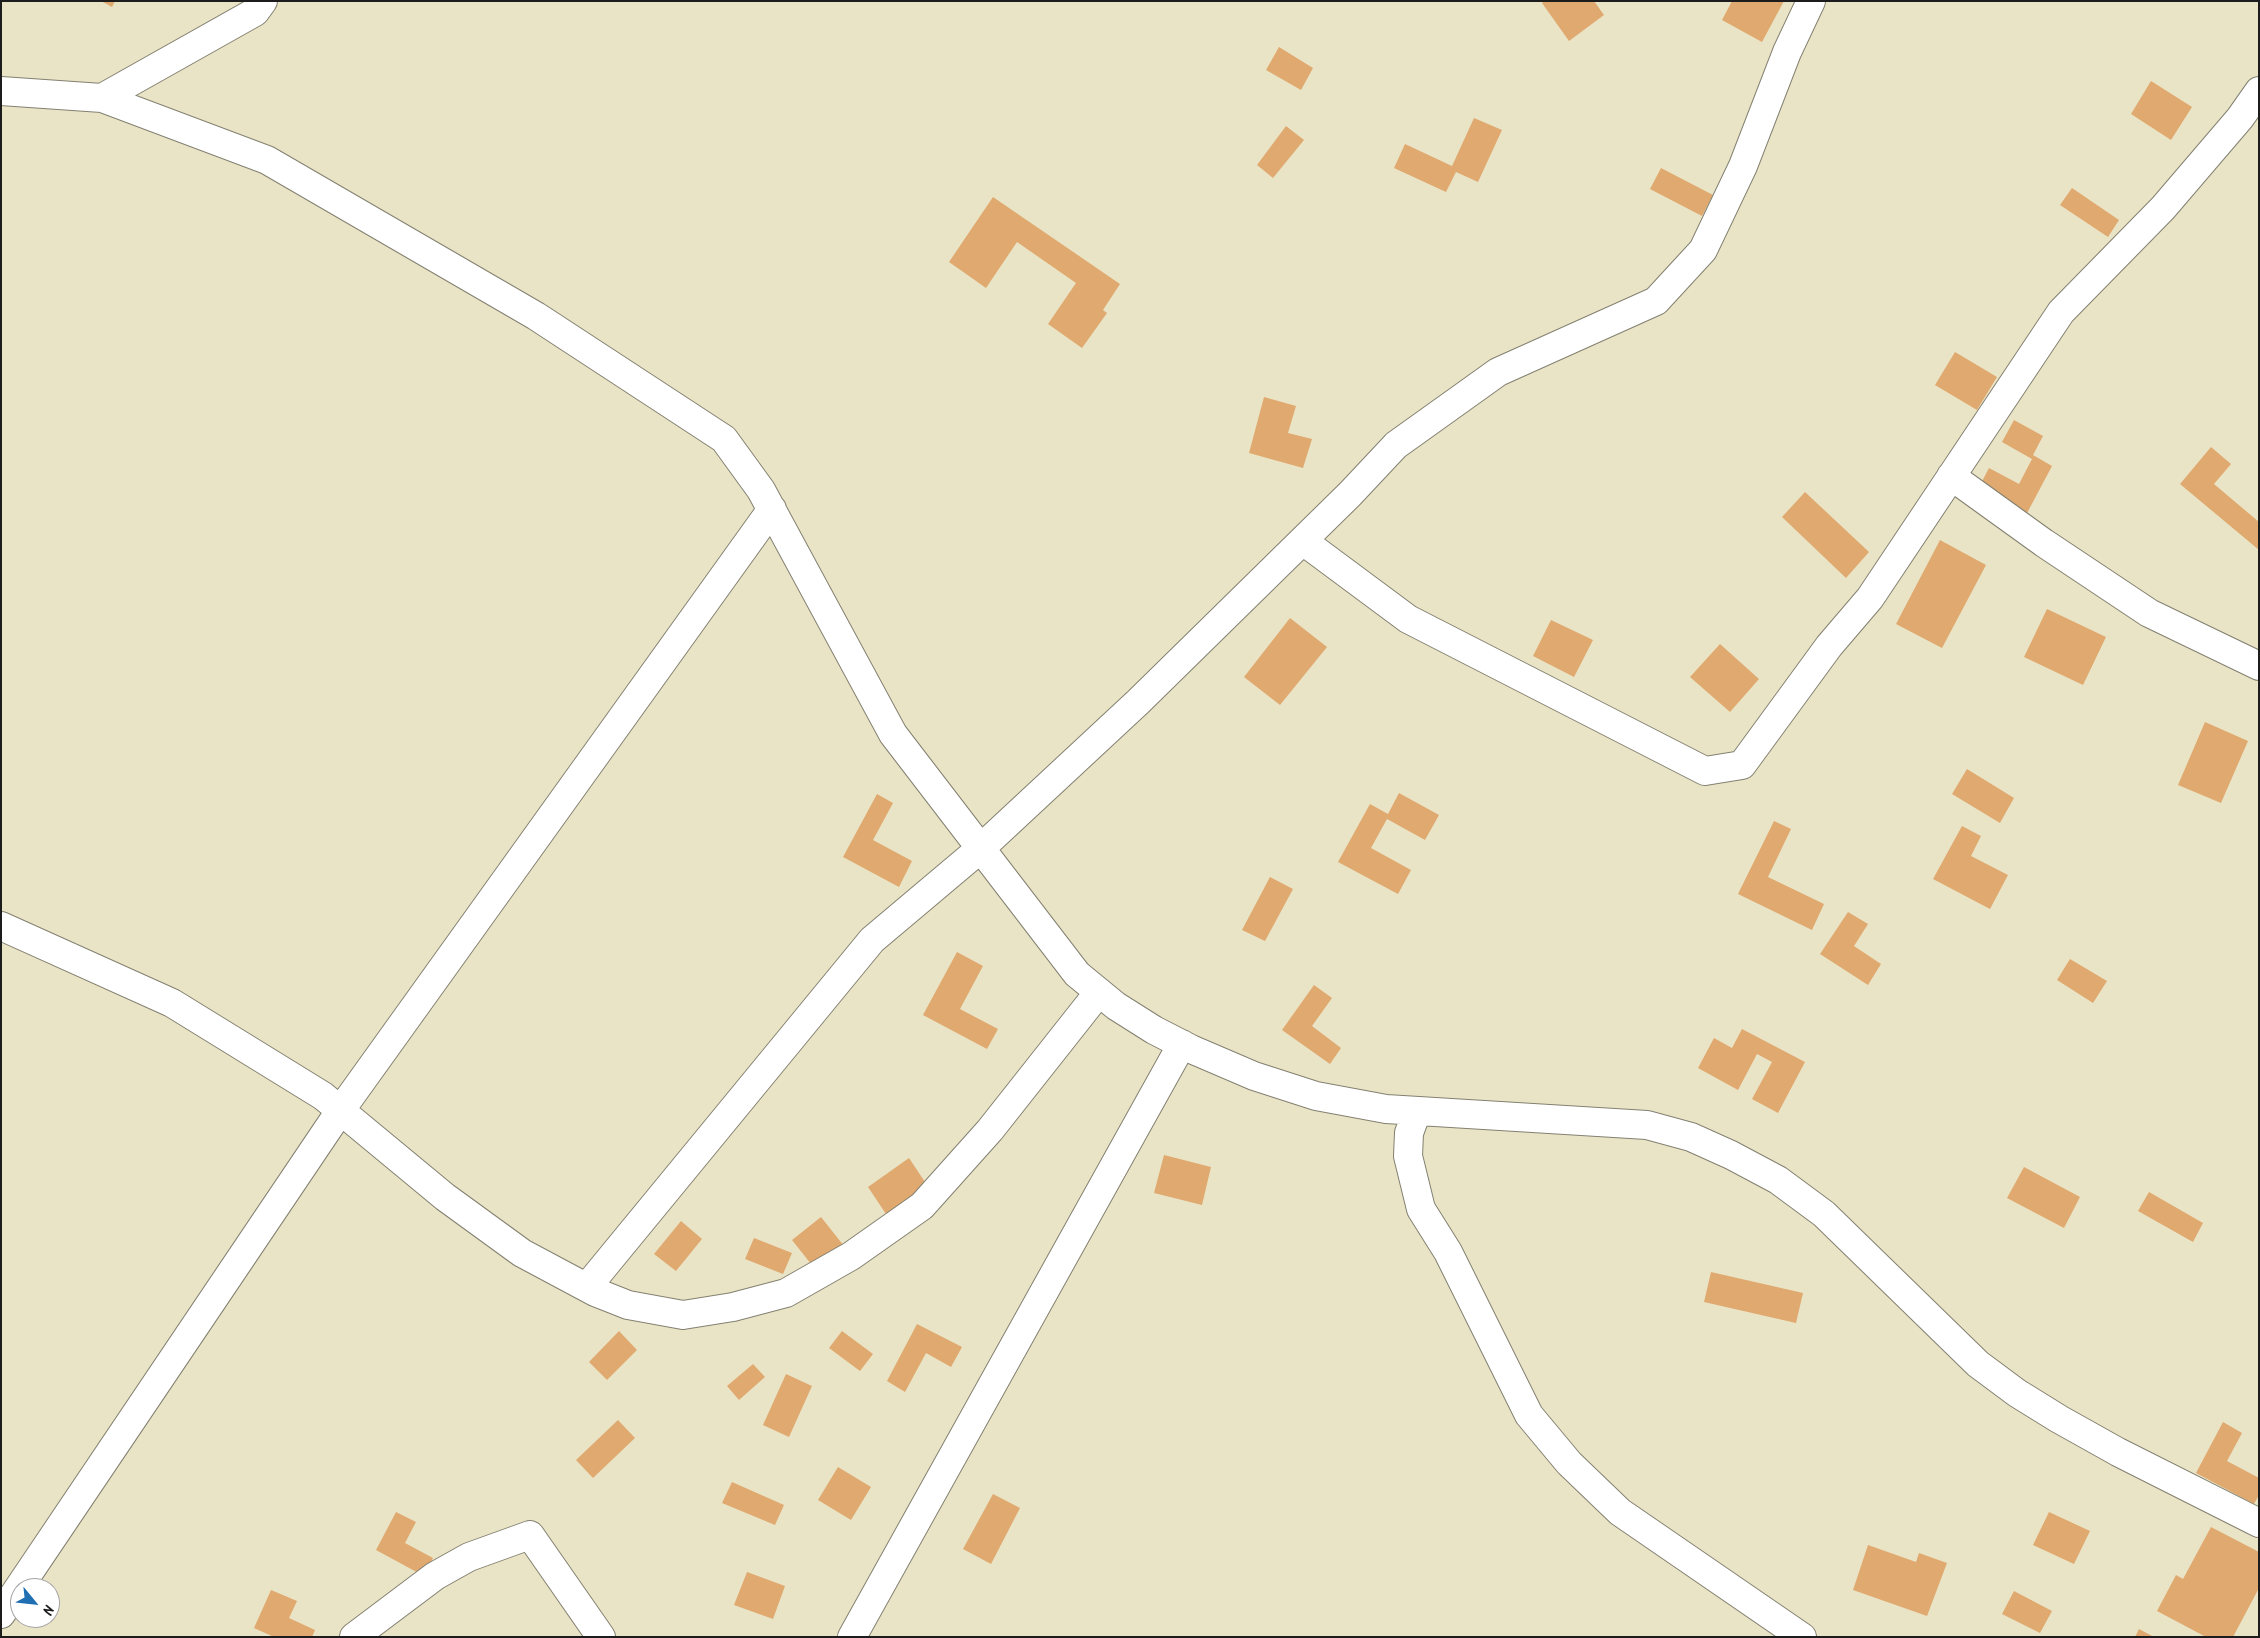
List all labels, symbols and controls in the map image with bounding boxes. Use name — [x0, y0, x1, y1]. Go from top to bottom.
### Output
north arrow — [10, 1578, 60, 1628]
text: N — [36, 1601, 59, 1619]

